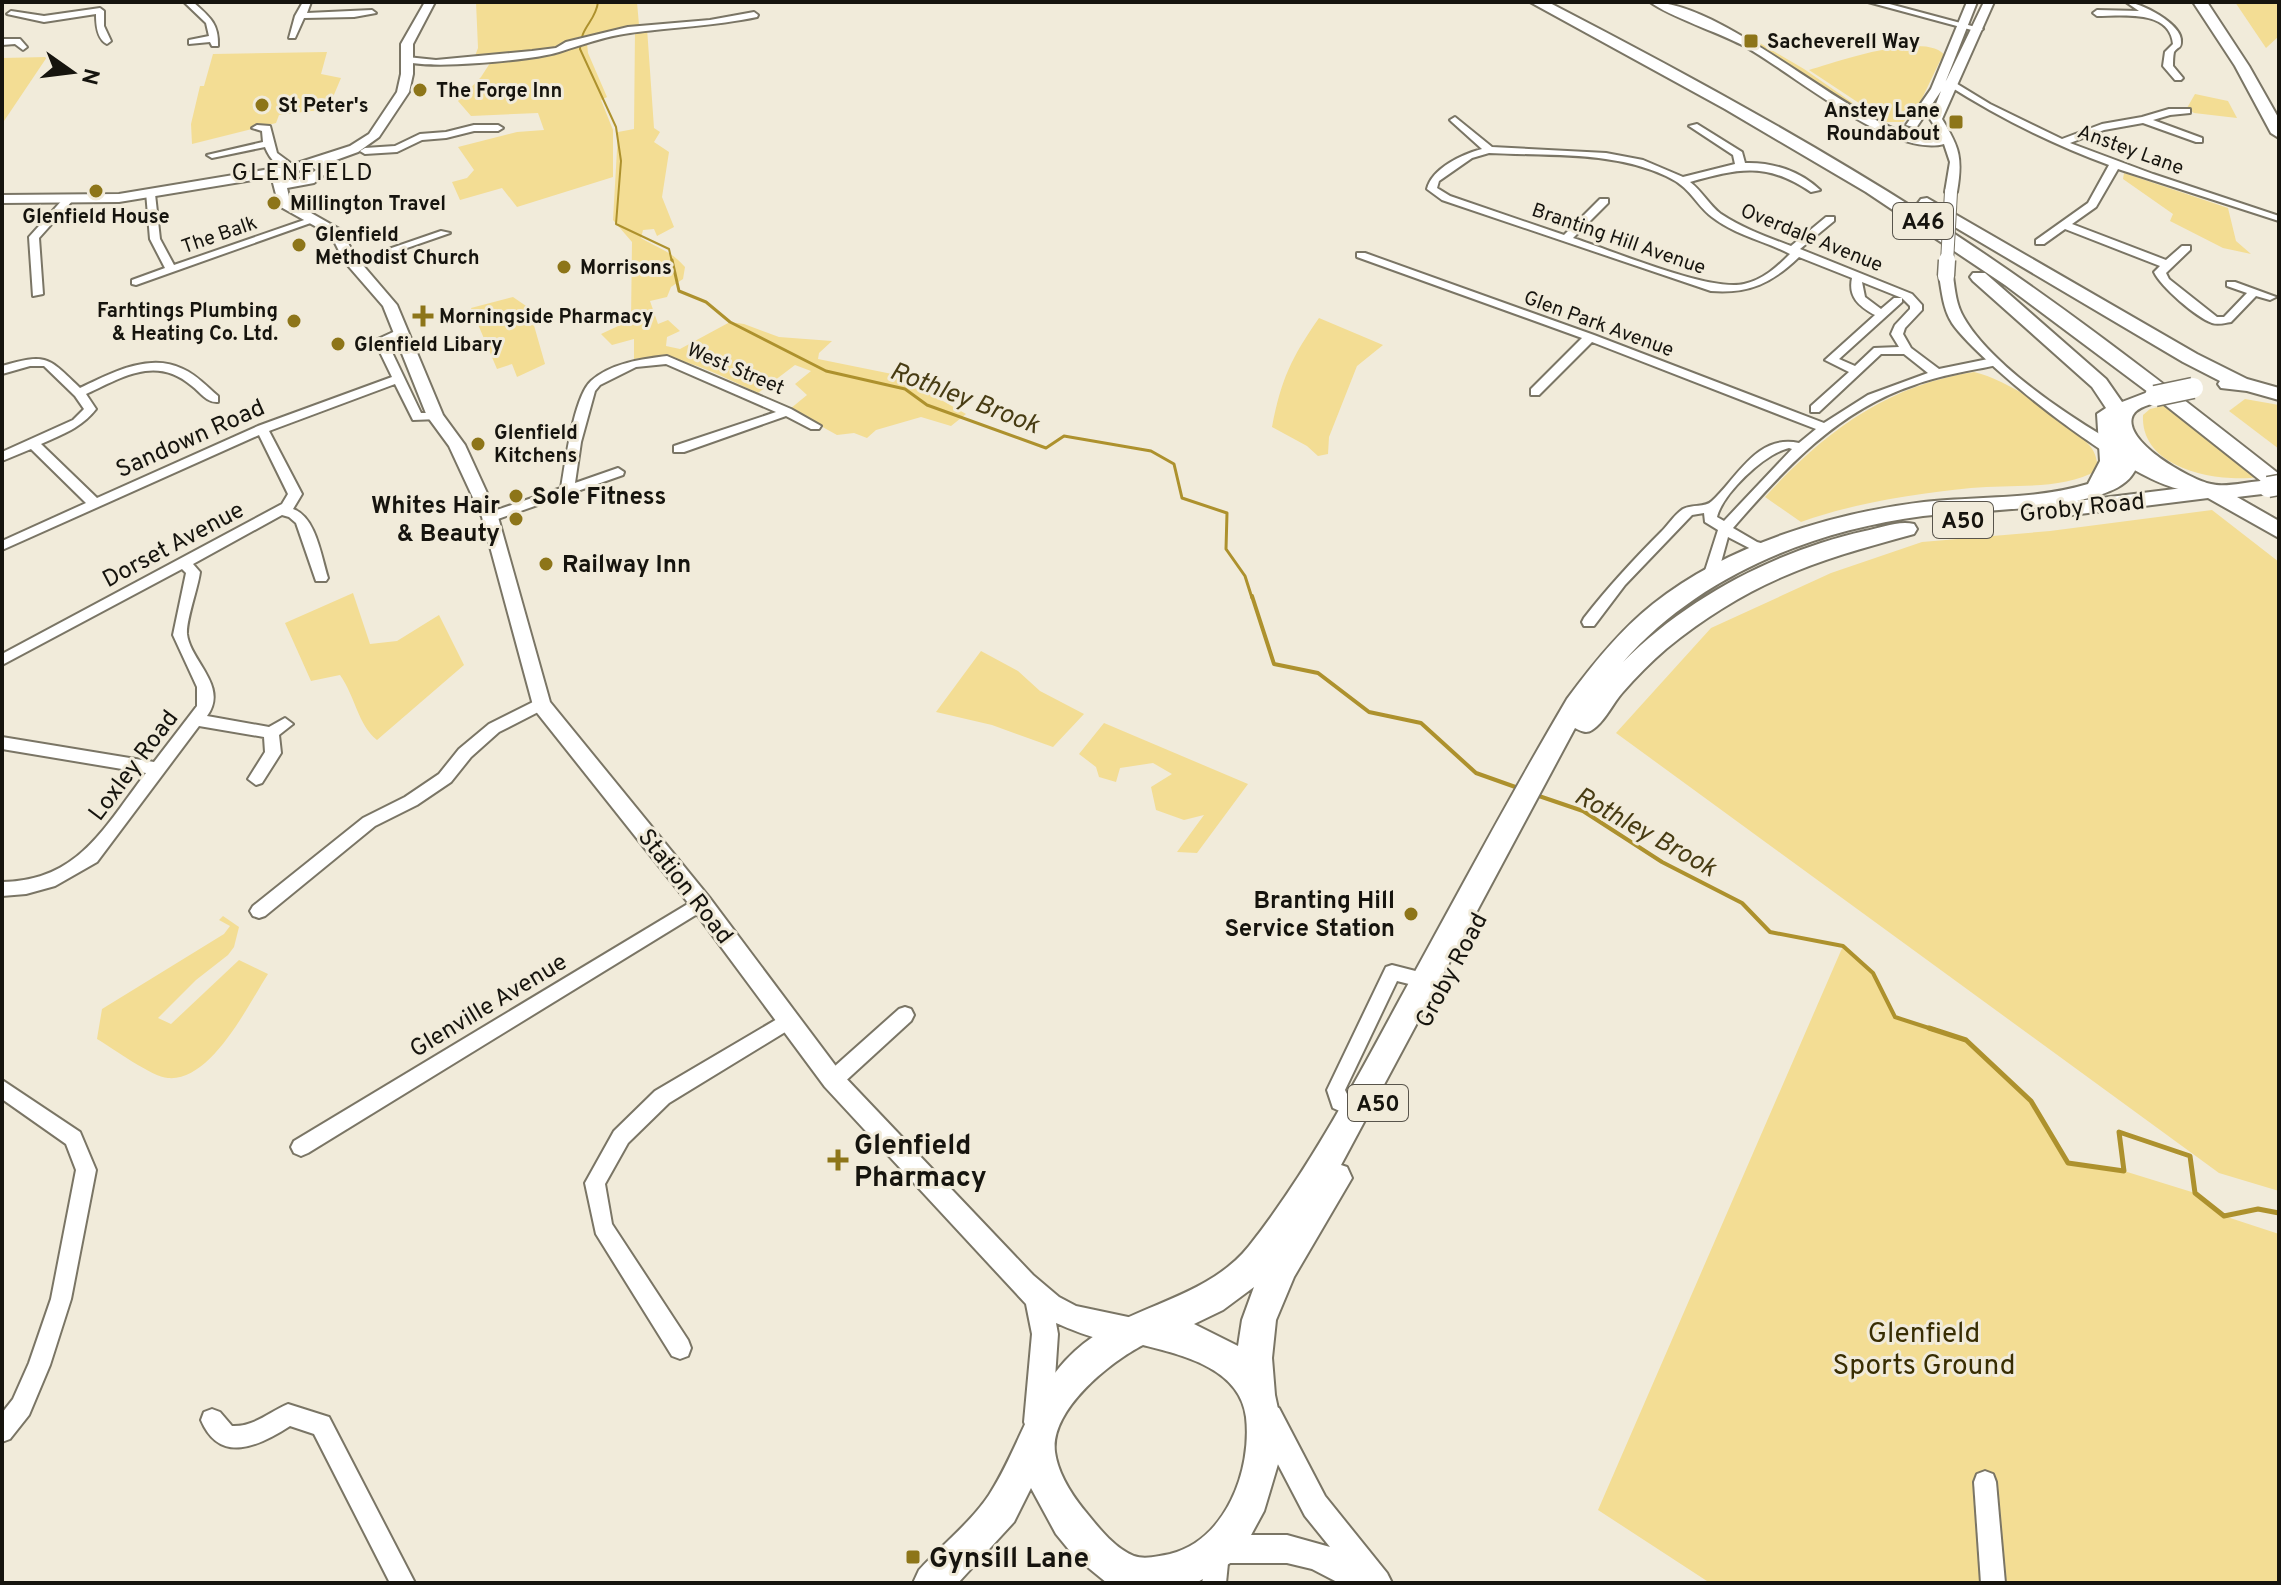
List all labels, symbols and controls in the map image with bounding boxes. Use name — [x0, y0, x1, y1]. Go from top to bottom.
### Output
place label: Sacheverell Way — [1767, 30, 1920, 56]
north arrow — [32, 32, 112, 112]
marker: Sacheverell Way — [1742, 32, 1760, 50]
text: N — [74, 65, 104, 87]
place label: The Forge Inn — [436, 79, 562, 105]
marker: The Forge Inn — [411, 81, 429, 99]
place label: St Peter's — [278, 94, 369, 120]
marker: St Peter's — [253, 96, 271, 114]
place label: Anstey Lane Roundabout — [1824, 99, 1940, 148]
marker: Anstey Lane Roundabout — [1947, 113, 1965, 131]
street label: Anstey Lane — [2074, 120, 2187, 182]
district label: GLENFIELD — [231, 159, 375, 189]
marker: Glenfield House — [87, 182, 105, 200]
place label: Millington Travel — [290, 192, 446, 218]
marker: Millington Travel — [265, 194, 283, 212]
street label: Branting Hill Avenue — [1528, 198, 1709, 282]
street label: Overdale Avenue — [1736, 198, 1886, 279]
road number: A46 — [1893, 203, 1953, 239]
place label: Glenfield House — [22, 205, 170, 231]
street label: The Balk — [178, 211, 261, 261]
place label: Glenfield Methodist Church — [315, 223, 480, 272]
marker: Glenfield Methodist Church — [290, 236, 308, 254]
place label: Morrisons — [580, 256, 672, 282]
marker: Morrisons — [555, 258, 573, 276]
street label: Glen Park Avenue — [1520, 286, 1677, 364]
place label: Farhtings Plumbing & Heating Co. Ltd. — [97, 299, 278, 348]
place label: Morningside Pharmacy — [439, 305, 653, 331]
marker: Morningside Pharmacy — [414, 307, 432, 325]
marker: Farhtings Plumbing & Heating Co. Ltd. — [285, 312, 303, 330]
place label: Glenfield Libary — [354, 333, 503, 359]
marker: Glenfield Libary — [329, 335, 347, 353]
street label: West Street — [683, 338, 788, 402]
water label: Rothley Brook — [885, 356, 1044, 443]
street label: Sandown Road — [112, 394, 270, 486]
place label: Glenfield Kitchens — [494, 421, 578, 470]
marker: Glenfield Kitchens — [469, 435, 487, 453]
place label: Sole Fitness — [532, 483, 666, 513]
marker: Sole Fitness — [507, 487, 525, 505]
street label: Groby Road — [2018, 487, 2146, 530]
place label: Whites Hair & Beauty — [371, 492, 500, 550]
street label: Dorset Avenue — [98, 496, 250, 596]
road number: A50 — [1933, 502, 1993, 538]
marker: Whites Hair & Beauty — [507, 510, 525, 528]
place label: Railway Inn — [562, 551, 691, 581]
marker: Railway Inn — [537, 555, 555, 573]
street label: Loxley Road — [83, 705, 186, 828]
water label: Rothley Brook — [1568, 781, 1722, 886]
street label: Station Road — [630, 824, 739, 951]
place label: Branting Hill Service Station — [1224, 887, 1395, 945]
marker: Branting Hill Service Station — [1402, 905, 1420, 923]
street label: Groby Road — [1410, 908, 1496, 1034]
street label: Glenville Avenue — [405, 948, 573, 1065]
road number: A50 — [1348, 1085, 1408, 1121]
place label: Glenfield Pharmacy — [854, 1129, 987, 1197]
marker: Glenfield Pharmacy — [829, 1151, 847, 1169]
park label: Glenfield Sports Ground — [1833, 1317, 2015, 1385]
place label: Gynsill Lane — [929, 1542, 1089, 1578]
marker: Gynsill Lane — [904, 1548, 922, 1566]

